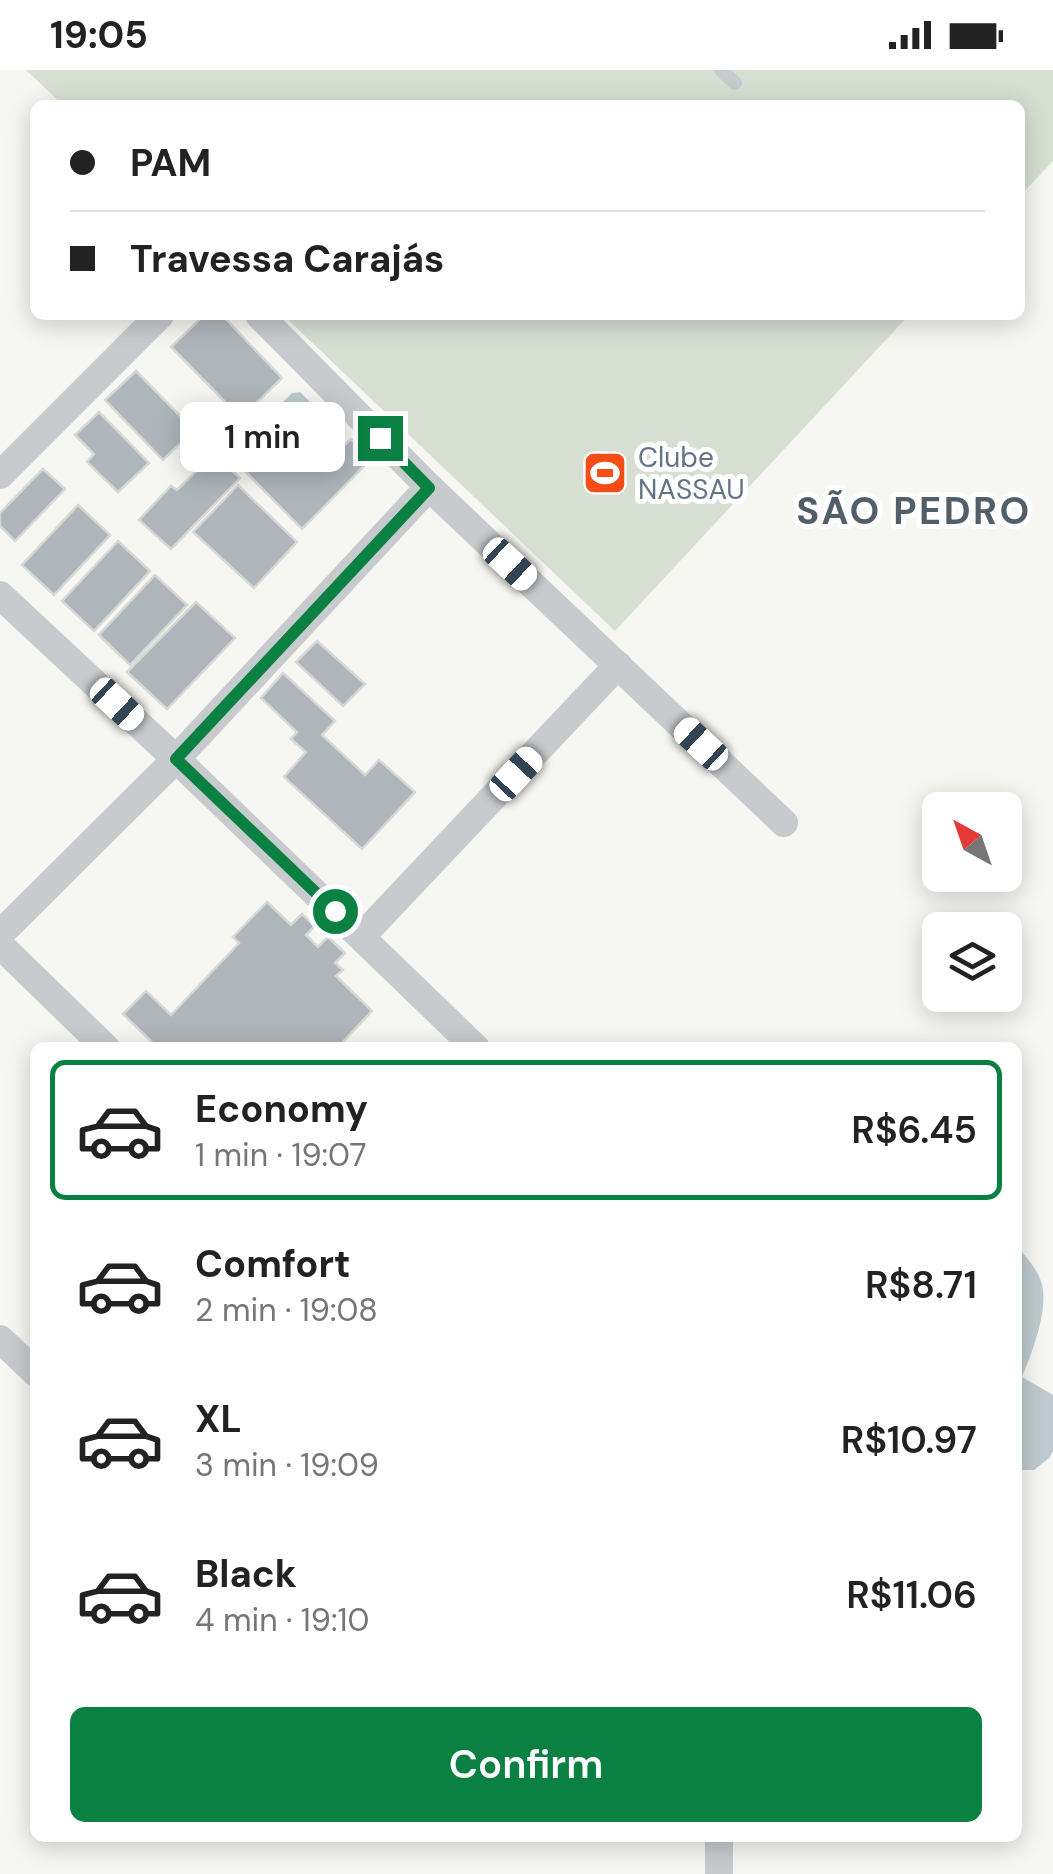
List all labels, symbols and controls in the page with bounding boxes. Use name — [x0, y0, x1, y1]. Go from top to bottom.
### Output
text: 19:05 — [50, 10, 148, 60]
text: PAM — [130, 138, 211, 188]
text: Travessa Carajás — [130, 234, 444, 284]
callout: 1 min — [180, 403, 345, 473]
text: 1 min — [224, 416, 301, 458]
route end — [358, 416, 403, 461]
place label: Clube NASSAU — [638, 439, 745, 508]
sports icon: Clube NASSAU — [582, 450, 628, 496]
district label: SÃO PEDRO — [796, 486, 1032, 536]
car — [478, 533, 542, 595]
car — [85, 673, 149, 735]
car — [669, 713, 733, 775]
car — [485, 742, 547, 806]
north arrow — [922, 792, 1022, 892]
map controls — [922, 792, 1022, 1012]
route start — [313, 889, 358, 934]
button: layers — [922, 912, 1022, 1012]
text: Economy — [195, 1084, 368, 1134]
icon: car — [75, 1085, 165, 1175]
text: R$6.45 — [851, 1105, 977, 1155]
text: 1 min · 19:07 — [195, 1134, 367, 1176]
text: Comfort — [195, 1239, 351, 1289]
icon: car — [75, 1240, 165, 1330]
text: R$8.71 — [865, 1260, 977, 1310]
text: 2 min · 19:08 — [195, 1289, 378, 1331]
text: XL — [195, 1394, 242, 1444]
icon: car — [75, 1395, 165, 1485]
text: R$10.97 — [841, 1415, 977, 1465]
text: 3 min · 19:09 — [195, 1444, 379, 1486]
text: Black — [195, 1549, 297, 1599]
icon: car — [75, 1550, 165, 1640]
text: R$11.06 — [846, 1570, 977, 1620]
text: 4 min · 19:10 — [195, 1599, 369, 1641]
button: Confirm — [70, 1707, 982, 1822]

